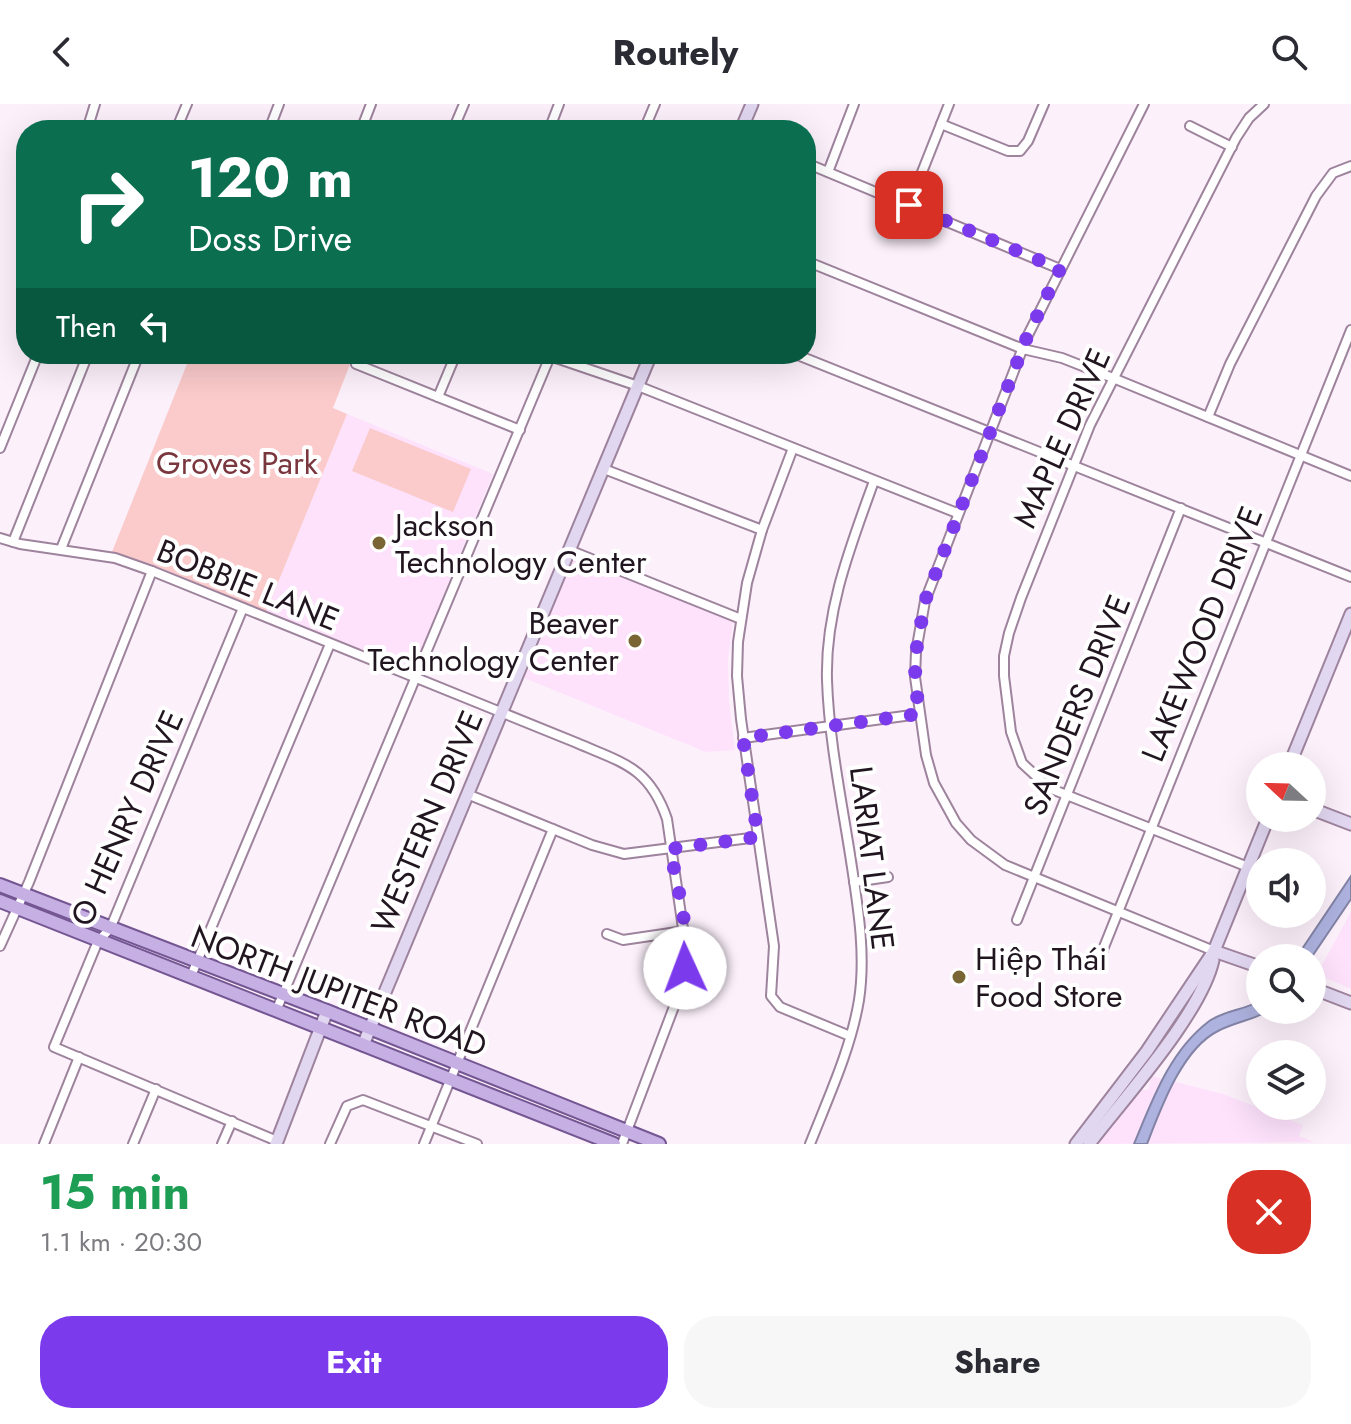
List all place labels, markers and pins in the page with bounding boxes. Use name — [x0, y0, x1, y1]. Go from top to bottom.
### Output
pin — [875, 171, 943, 239]
place label: Jackson Technology Center — [391, 502, 647, 585]
marker: Jackson Technology Center — [370, 534, 388, 552]
place label: Beaver Technology Center — [367, 600, 619, 683]
marker: Beaver Technology Center — [626, 632, 644, 650]
place label: Hiệp Thái Food Store — [975, 936, 1123, 1019]
marker: Hiệp Thái Food Store — [950, 968, 968, 986]

